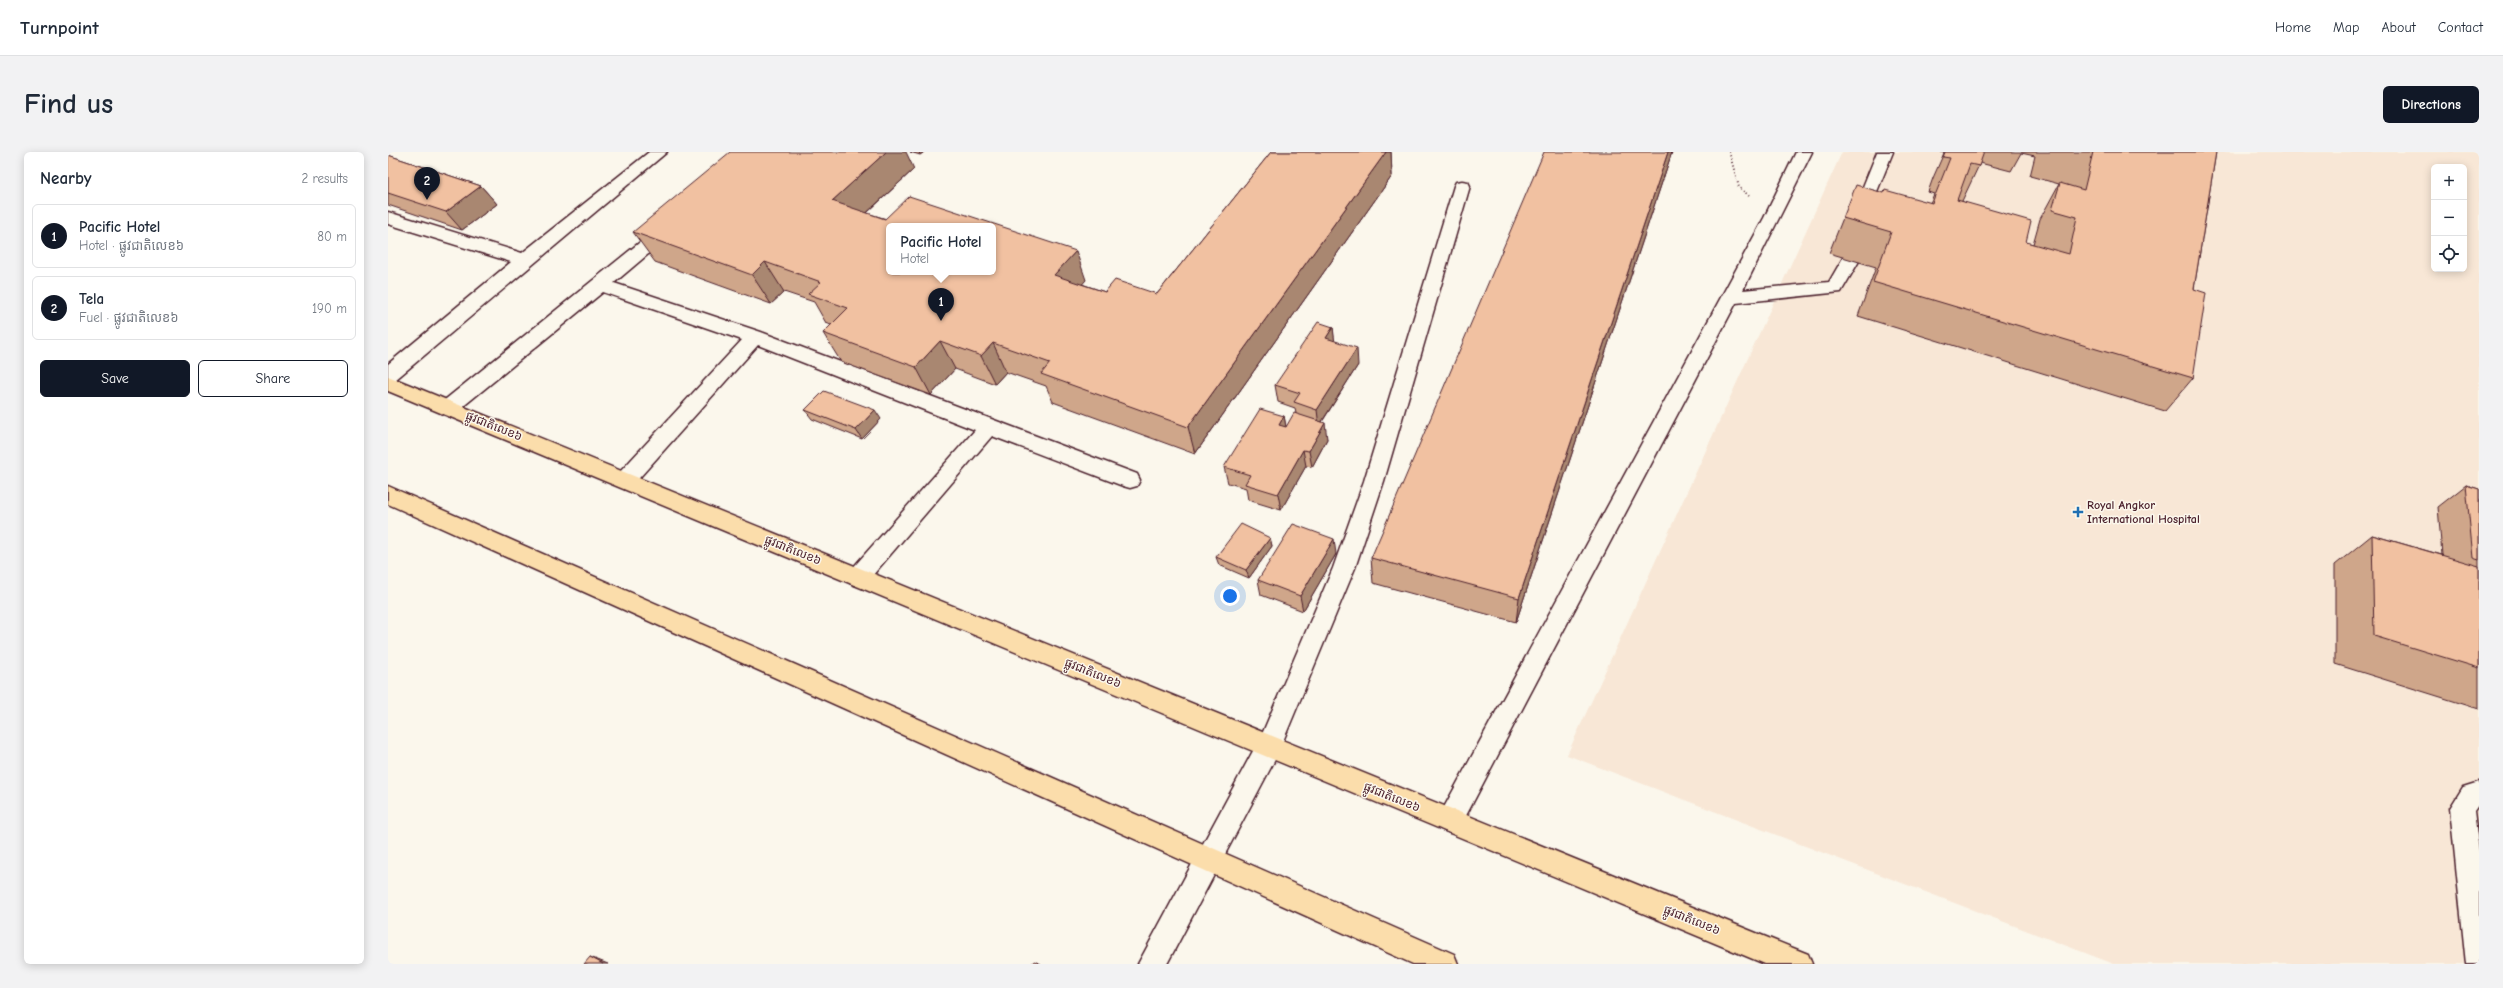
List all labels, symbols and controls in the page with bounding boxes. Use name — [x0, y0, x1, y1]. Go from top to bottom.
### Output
text: Turnpoint — [20, 17, 99, 39]
text: Home — [2275, 19, 2311, 36]
text: Map — [2333, 19, 2359, 36]
text: About — [2381, 19, 2416, 36]
text: Contact — [2438, 19, 2483, 36]
button: Directions — [2383, 86, 2479, 123]
text: Find us — [24, 88, 113, 120]
map controls — [2431, 164, 2467, 272]
button: + — [2431, 164, 2467, 200]
pin: 2 — [414, 167, 440, 200]
text: Nearby — [40, 169, 91, 188]
text: 2 results — [301, 171, 348, 186]
button: − — [2431, 200, 2467, 236]
text: Pacific Hotel — [79, 218, 160, 236]
popup — [886, 223, 996, 275]
text: 1 — [51, 229, 57, 244]
text: 80 m — [317, 229, 347, 244]
text: Pacific Hotel — [900, 233, 982, 251]
button: locate — [2431, 236, 2467, 272]
text: Hotel · ផ្លូវជាតិលេខ៦ — [79, 238, 184, 253]
text: Hotel — [900, 251, 929, 266]
pin: 1 — [928, 288, 954, 321]
text: Tela — [79, 290, 104, 308]
text: 2 — [51, 301, 57, 316]
text: 190 m — [312, 301, 347, 316]
text: Fuel · ផ្លូវជាតិលេខ៦ — [79, 310, 179, 325]
button: Save — [40, 360, 190, 397]
button: Share — [198, 360, 348, 397]
street label: ផ្លូវជាតិលេខ៦ — [462, 408, 524, 447]
place label: Royal Angkor International Hospital — [2087, 498, 2200, 526]
marker: Royal Angkor International Hospital — [2072, 506, 2084, 518]
street label: ផ្លូវជាតិលេខ៦ — [761, 532, 823, 571]
your location — [1220, 586, 1240, 606]
street label: ផ្លូវជាតិលេខ៦ — [1061, 655, 1123, 694]
street label: ផ្លូវជាតិលេខ៦ — [1360, 779, 1422, 818]
street label: ផ្លូវជាតិលេខ៦ — [1660, 902, 1722, 941]

